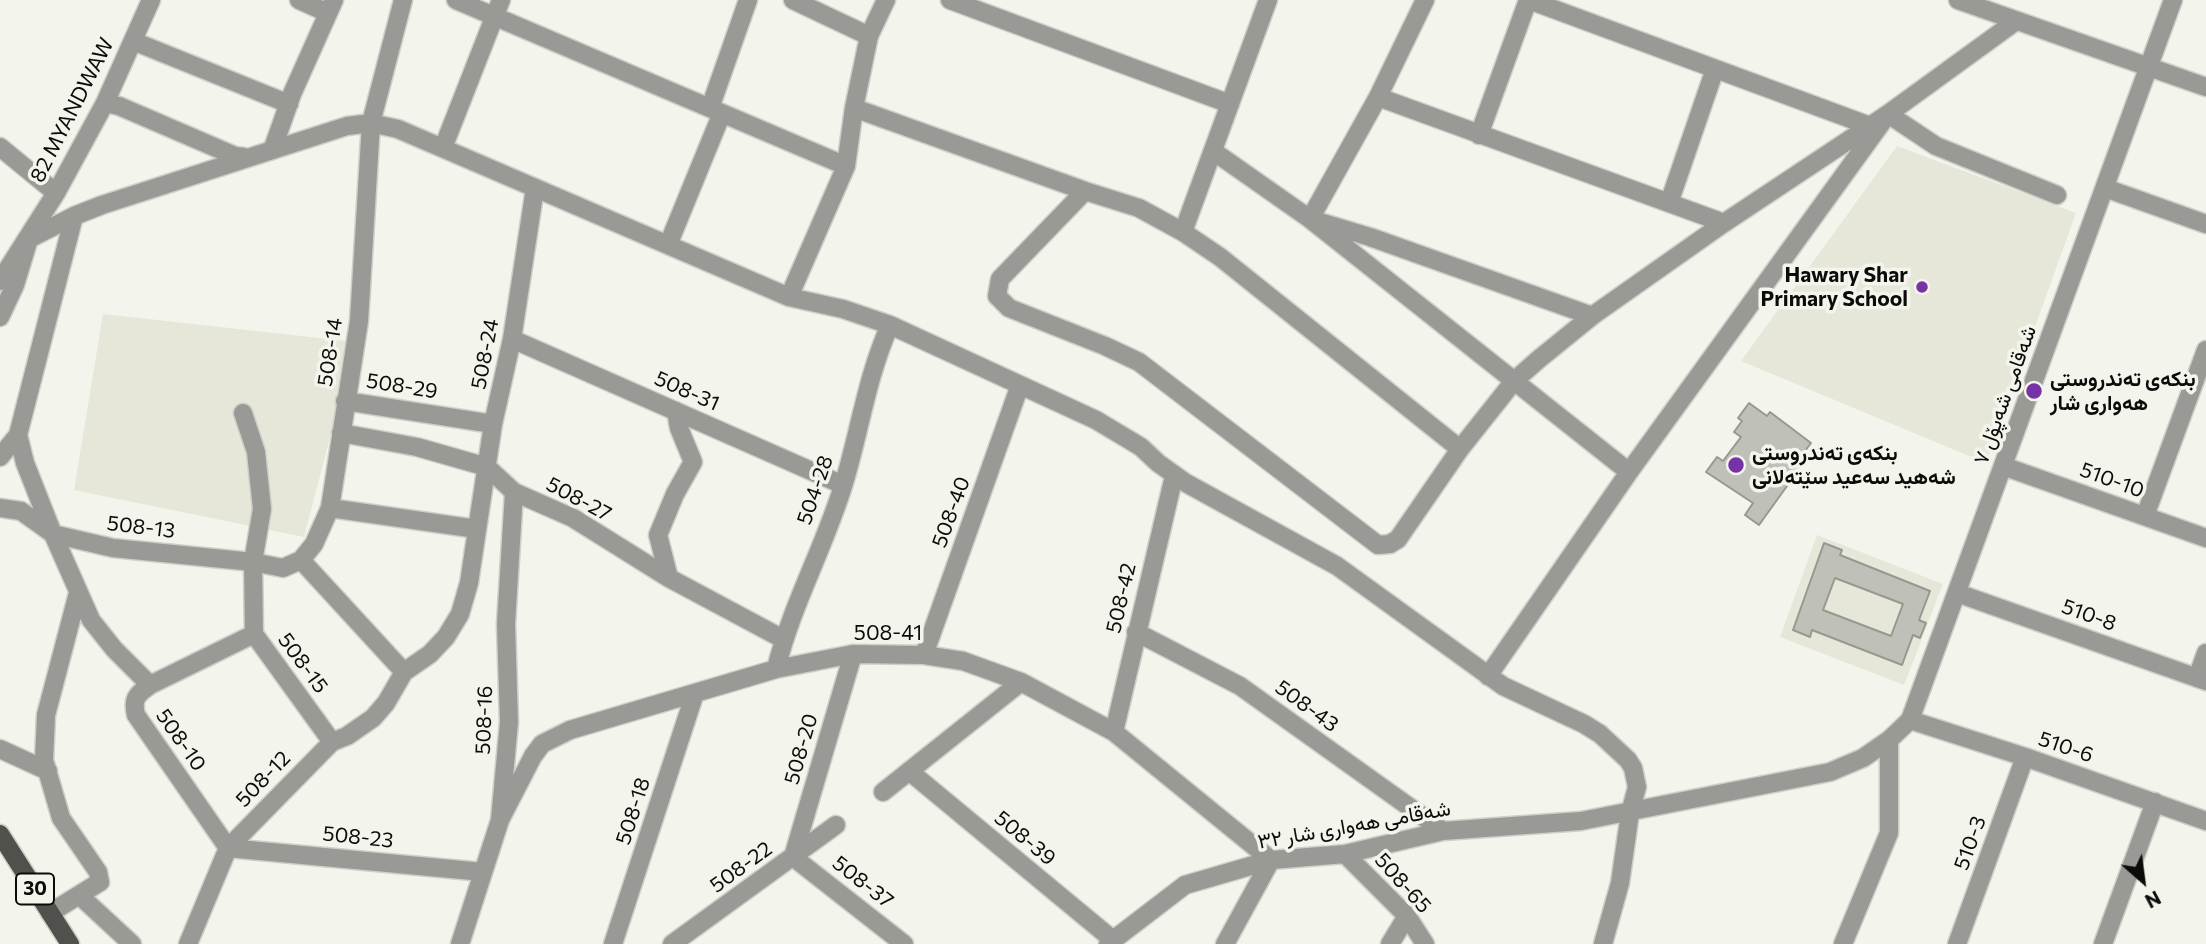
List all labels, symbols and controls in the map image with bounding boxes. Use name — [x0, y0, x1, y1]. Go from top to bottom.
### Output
street label: 82 MYANDWAW — [25, 34, 119, 186]
place label: Hawary Shar Primary School — [1761, 262, 1908, 312]
marker: Hawary Shar Primary School — [1914, 279, 1930, 295]
street label: 508-14 — [312, 316, 348, 388]
street label: 508-24 — [466, 317, 504, 391]
street label: شەقامی شەپۆل ٧ — [1968, 322, 2042, 468]
street label: 508-31 — [651, 366, 723, 416]
place label: بنکەی تەندروستی هەواری شار — [2050, 366, 2196, 416]
street label: 508-29 — [365, 368, 439, 404]
marker: بنکەی تەندروستی هەواری شار — [2024, 381, 2044, 401]
place label: بنکەی تەندروستی شەهید سەعید سێتەلانی — [1752, 440, 1956, 490]
street label: 504-28 — [791, 452, 839, 528]
marker: بنکەی تەندروستی شەهید سەعید سێتەلانی — [1726, 455, 1746, 475]
street label: 510-10 — [2077, 457, 2147, 503]
street label: 508-27 — [542, 471, 616, 527]
street label: 508-40 — [927, 473, 975, 551]
street label: 508-13 — [106, 510, 176, 544]
street label: 508-42 — [1101, 560, 1141, 636]
street label: 510-8 — [2058, 594, 2120, 636]
street label: 508-41 — [854, 620, 922, 646]
street label: 508-15 — [273, 628, 333, 698]
street label: 508-43 — [1270, 675, 1344, 737]
street label: 508-16 — [470, 685, 498, 755]
street label: 508-10 — [151, 704, 211, 776]
street label: 508-20 — [779, 711, 823, 787]
street label: 510-6 — [2035, 726, 2097, 768]
street label: 508-12 — [230, 746, 296, 812]
street label: 508-18 — [610, 774, 656, 848]
street label: شەقامی هەواری شار ٣٢ — [1255, 796, 1453, 854]
street label: 508-39 — [989, 805, 1061, 871]
street label: 510-3 — [1949, 813, 1991, 873]
street label: 508-23 — [321, 821, 395, 853]
street label: 508-22 — [705, 836, 777, 898]
north arrow — [2108, 846, 2178, 916]
street label: 508-65 — [1369, 848, 1437, 918]
street label: 508-37 — [828, 850, 898, 914]
road number: 30 — [16, 874, 54, 904]
text: N — [2141, 886, 2165, 913]

